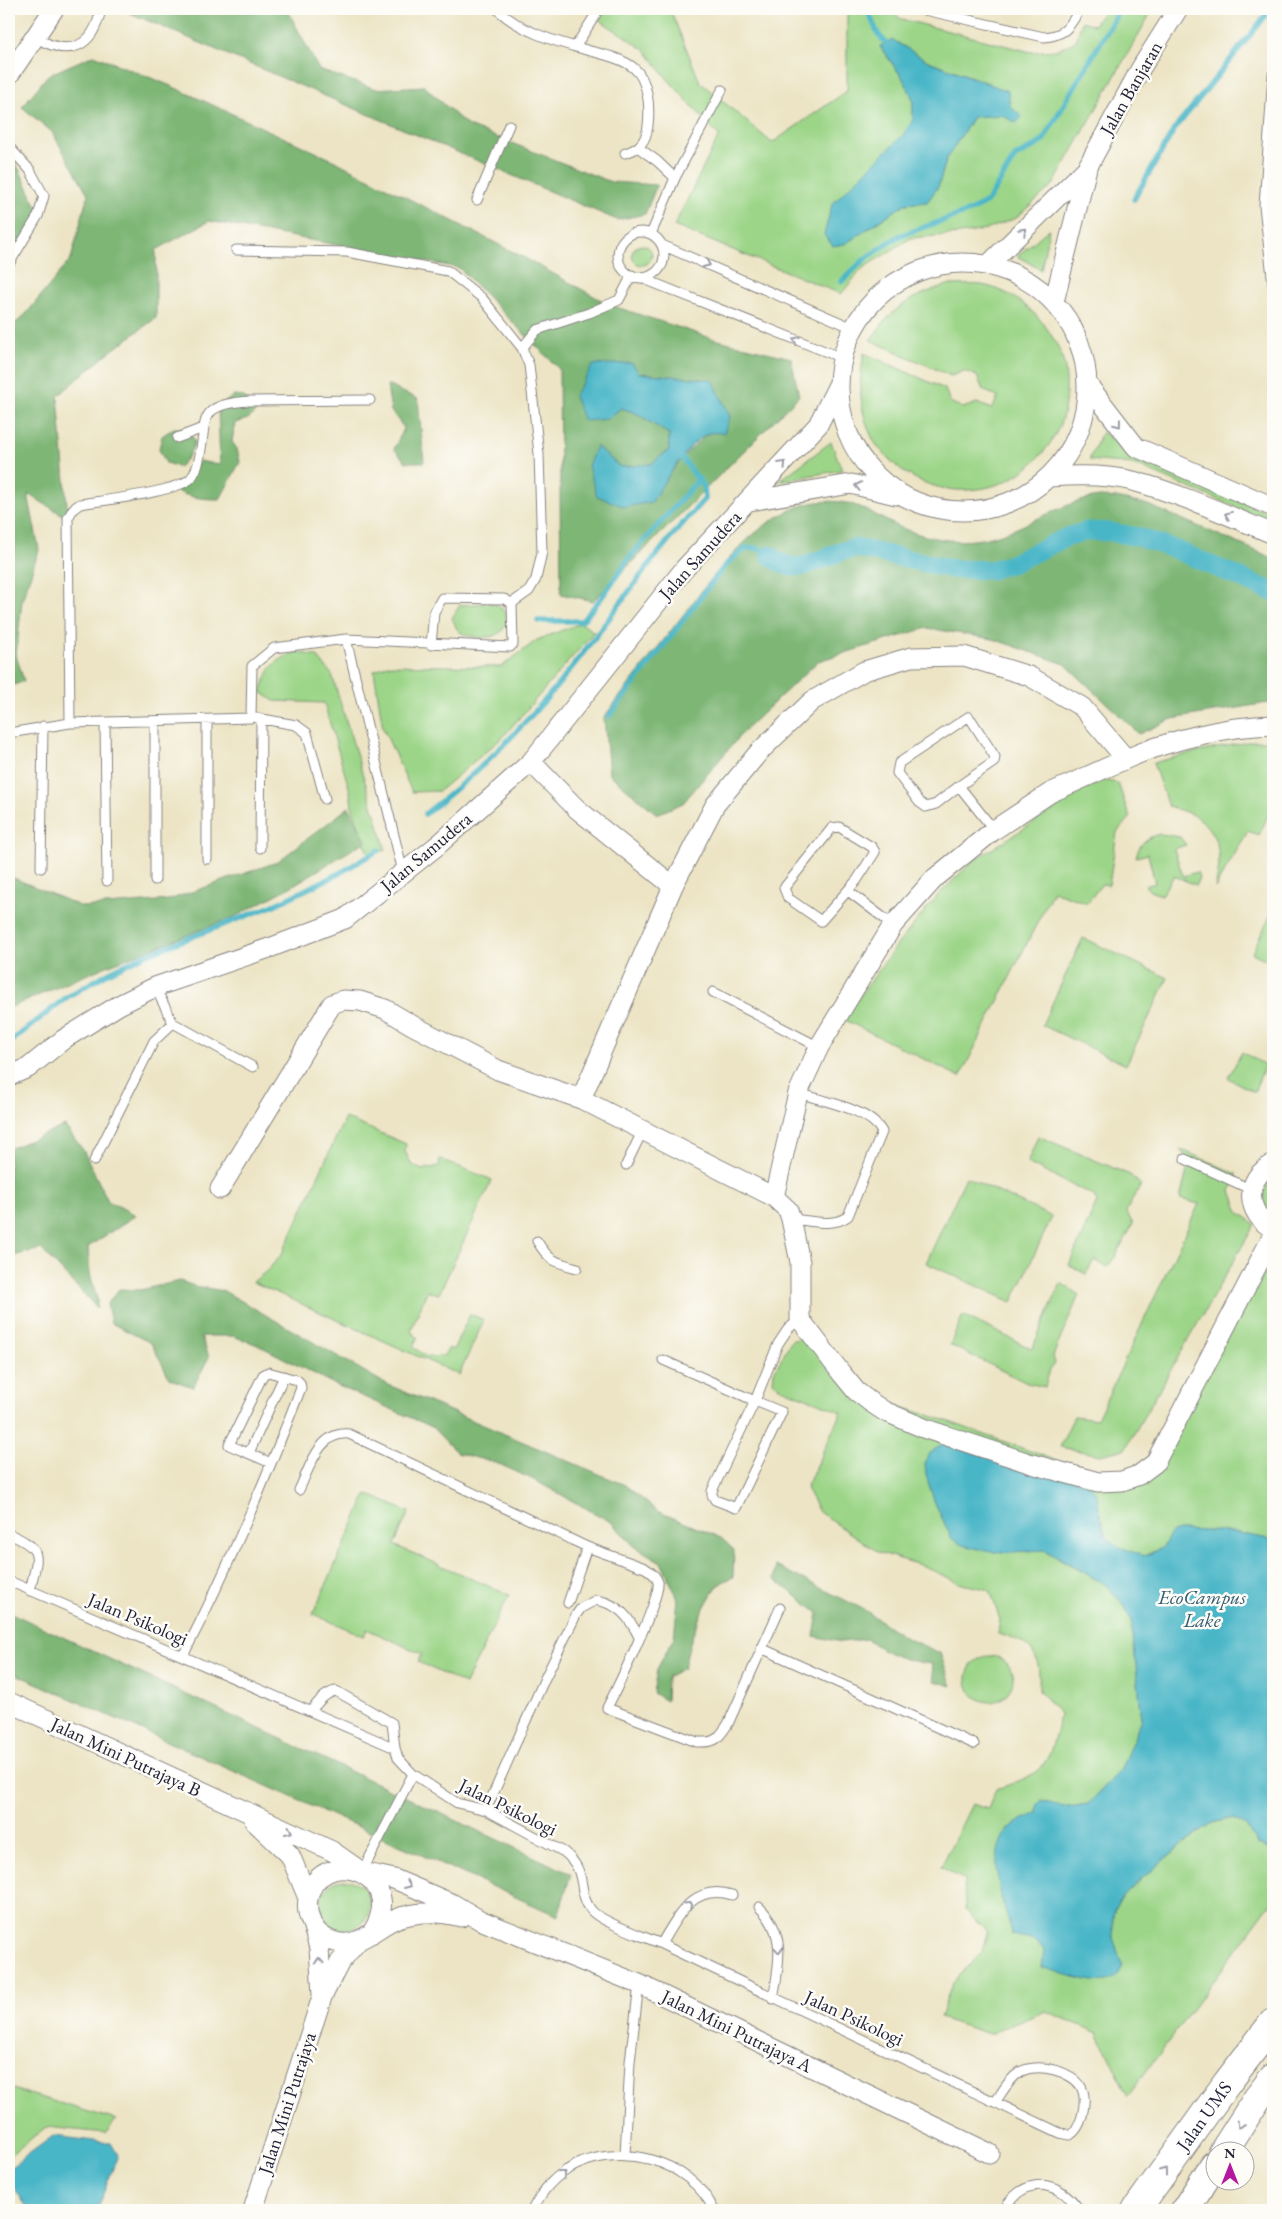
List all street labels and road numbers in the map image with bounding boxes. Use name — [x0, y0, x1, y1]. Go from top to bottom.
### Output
street label: Jalan Banjaran — [1093, 36, 1168, 141]
street label: Jalan Samudera — [652, 505, 747, 607]
street label: Jalan Samudera — [373, 806, 477, 899]
street label: Jalan Psikologi — [82, 1586, 192, 1651]
street label: Jalan Mini Putrajaya B — [45, 1710, 205, 1803]
street label: Jalan Psikologi — [453, 1772, 562, 1842]
street label: Jalan Mini Putrajaya A — [656, 1983, 817, 2079]
street label: Jalan Psikologi — [799, 1983, 908, 2052]
street label: Jalan Mini Putrajaya — [252, 2028, 322, 2179]
street label: Jalan UMS — [1169, 2076, 1237, 2157]

